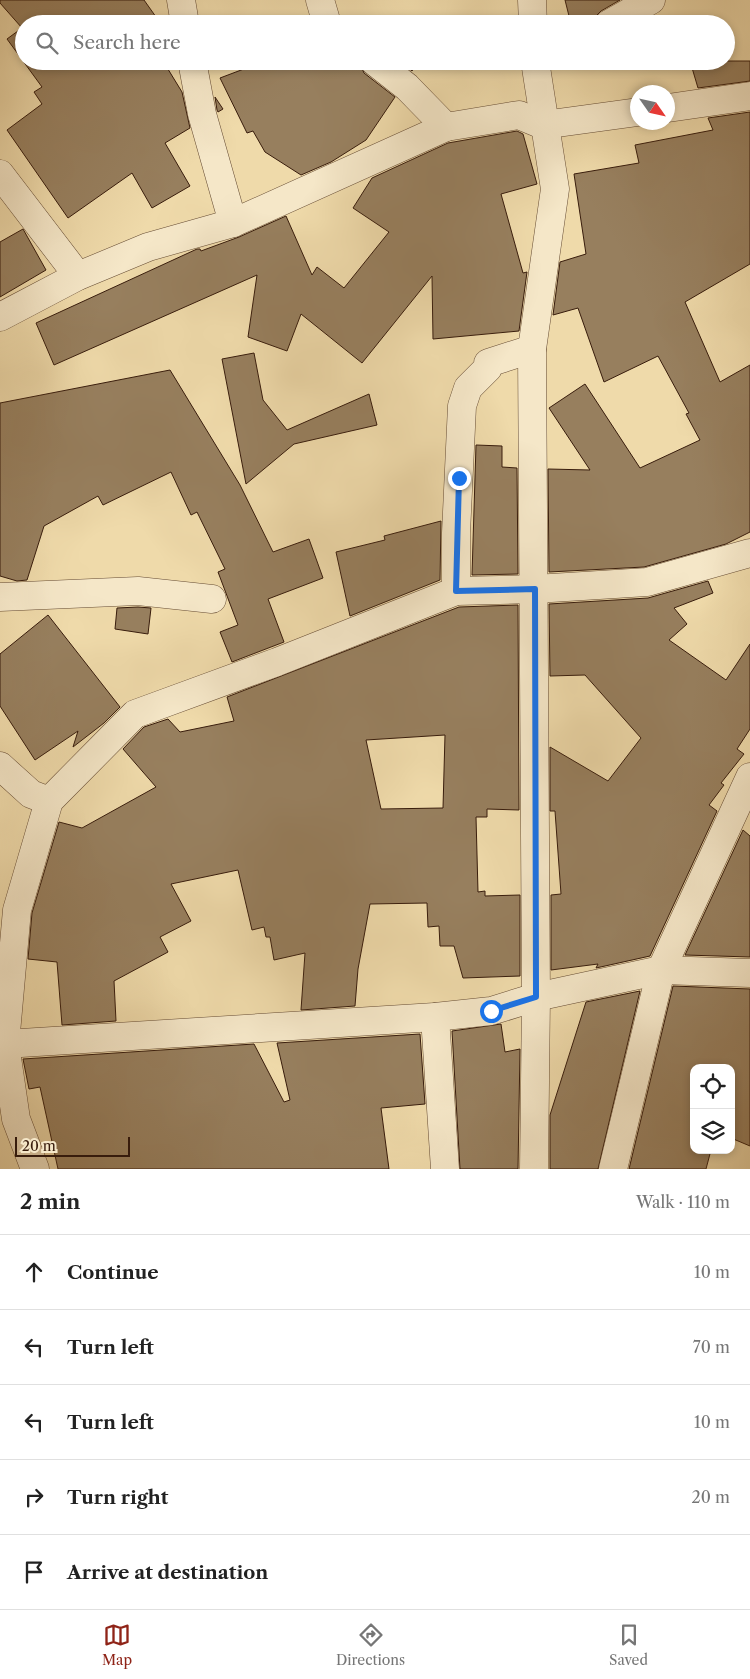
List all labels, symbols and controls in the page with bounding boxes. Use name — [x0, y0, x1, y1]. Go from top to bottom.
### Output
search box — [15, 15, 735, 70]
icon: search — [33, 29, 61, 57]
text: Search here — [73, 31, 181, 54]
north arrow — [630, 85, 675, 130]
route end — [448, 467, 471, 490]
route start — [480, 1000, 503, 1023]
map controls — [690, 1064, 735, 1154]
button: locate — [690, 1064, 735, 1109]
button: layers — [690, 1109, 735, 1154]
scale bar — [15, 1134, 130, 1157]
text: 20 m — [22, 1137, 56, 1155]
text: 2 min — [20, 1189, 80, 1214]
text: Walk · 110 m — [636, 1192, 730, 1212]
icon: ahead — [20, 1258, 48, 1286]
text: Continue — [67, 1261, 159, 1284]
text: 10 m — [694, 1262, 730, 1282]
icon: left — [20, 1333, 48, 1361]
text: Turn left — [67, 1336, 154, 1359]
text: 70 m — [693, 1337, 730, 1357]
icon: left — [20, 1408, 48, 1436]
text: Turn left — [67, 1411, 154, 1434]
text: 10 m — [694, 1412, 730, 1432]
icon: right — [20, 1483, 48, 1511]
text: Turn right — [67, 1486, 168, 1509]
text: 20 m — [691, 1487, 730, 1507]
icon: arrive — [20, 1558, 48, 1586]
text: Arrive at destination — [67, 1561, 268, 1584]
tab: Map — [102, 1621, 132, 1669]
tab: Directions — [336, 1621, 405, 1669]
tab: Saved — [609, 1621, 648, 1669]

